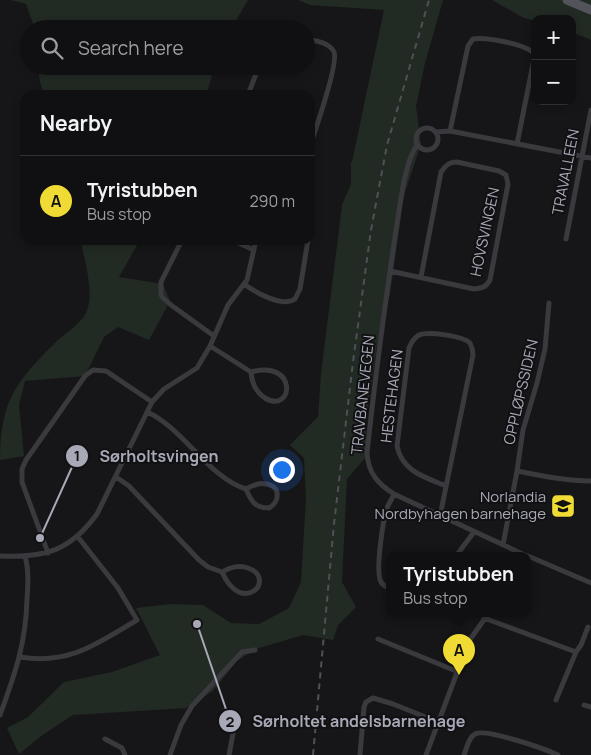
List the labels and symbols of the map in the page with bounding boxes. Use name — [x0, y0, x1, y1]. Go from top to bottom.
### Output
street label: TRAVALLEEN — [547, 127, 584, 217]
street label: HOVSVINGEN — [465, 185, 504, 278]
street label: TRAVBANEVEGEN — [346, 334, 379, 456]
street label: OPPLØPSSIDEN — [498, 337, 543, 447]
street label: HESTEHAGEN — [375, 348, 408, 444]
callout: Sørholtsvingen — [64, 440, 229, 471]
text: 1 — [74, 445, 80, 466]
text: Sørholtsvingen — [99, 445, 219, 467]
your location — [269, 457, 295, 483]
place label: Norlandia Nordbyhagen barnehage — [375, 486, 546, 524]
school or university icon: Norlandia Nordbyhagen barnehage — [550, 493, 576, 519]
pin: A — [443, 634, 475, 675]
callout: Sørholtet andelsbarnehage — [218, 706, 476, 737]
text: Sørholtet andelsbarnehage — [253, 710, 466, 732]
text: 2 — [226, 711, 235, 732]

